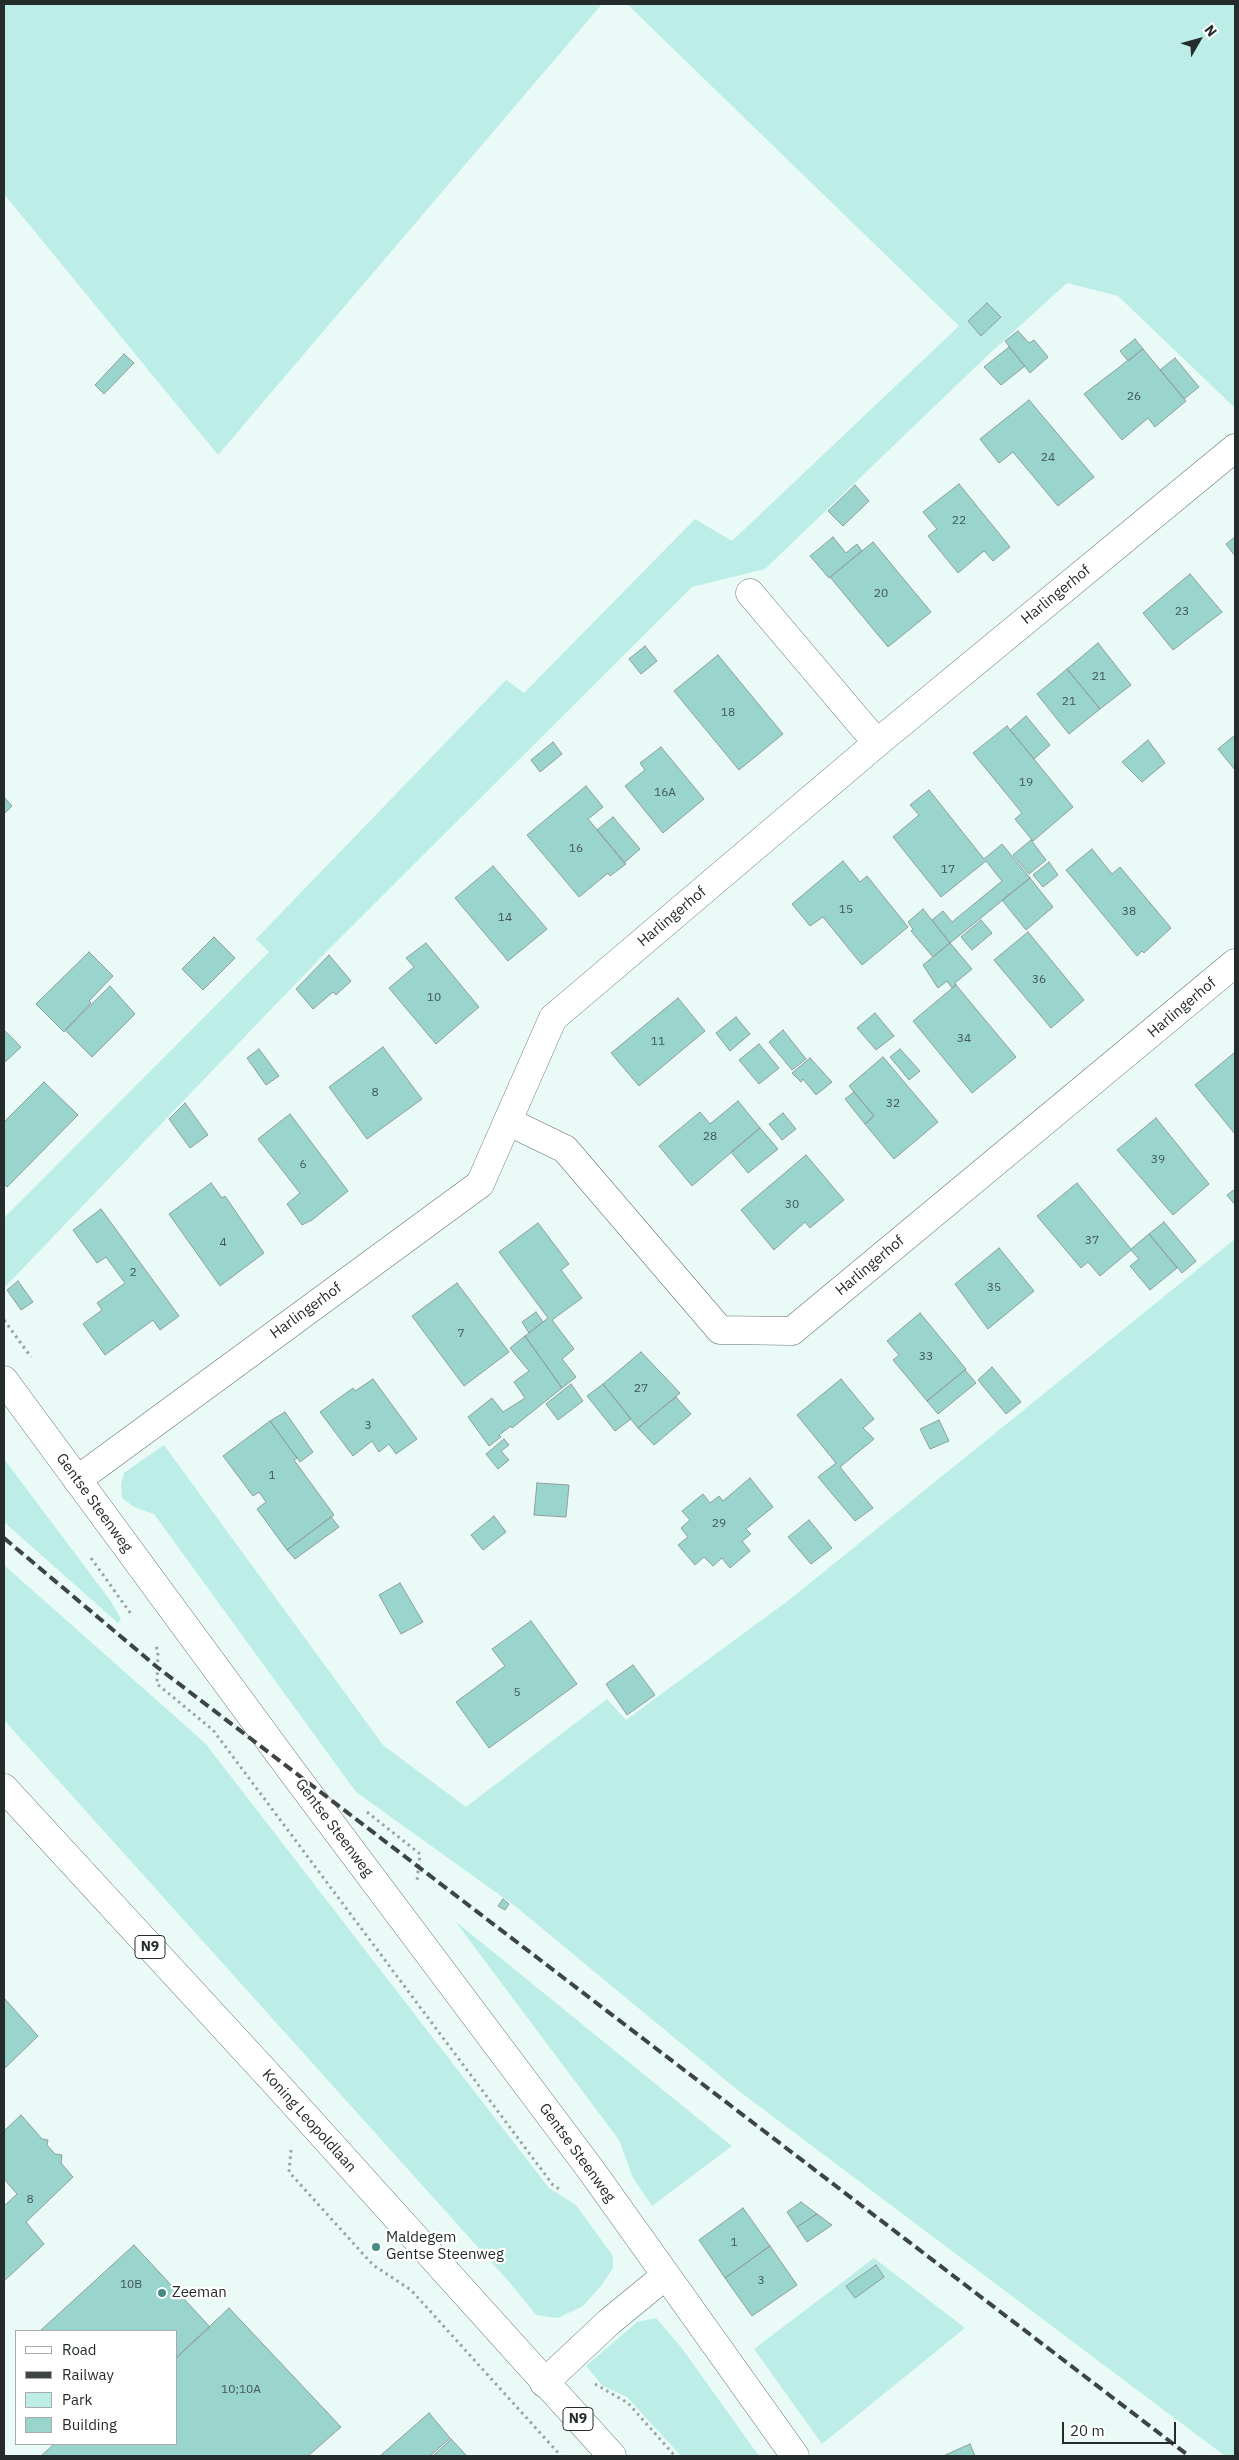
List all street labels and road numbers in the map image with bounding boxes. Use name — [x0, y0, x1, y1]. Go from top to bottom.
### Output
street label: Harlingerhof — [1018, 562, 1094, 628]
street label: Harlingerhof — [634, 883, 710, 951]
street label: Harlingerhof — [1144, 974, 1220, 1042]
street label: Harlingerhof — [832, 1232, 908, 1300]
street label: Harlingerhof — [267, 1279, 345, 1343]
street label: Gentse Steenweg — [52, 1450, 136, 1556]
street label: Gentse Steenweg — [291, 1775, 377, 1881]
road number: N9 — [135, 1935, 165, 1958]
street label: Koning Leopoldlaan — [258, 2066, 360, 2176]
street label: Gentse Steenweg — [535, 2100, 619, 2206]
road number: N9 — [563, 2408, 593, 2430]

